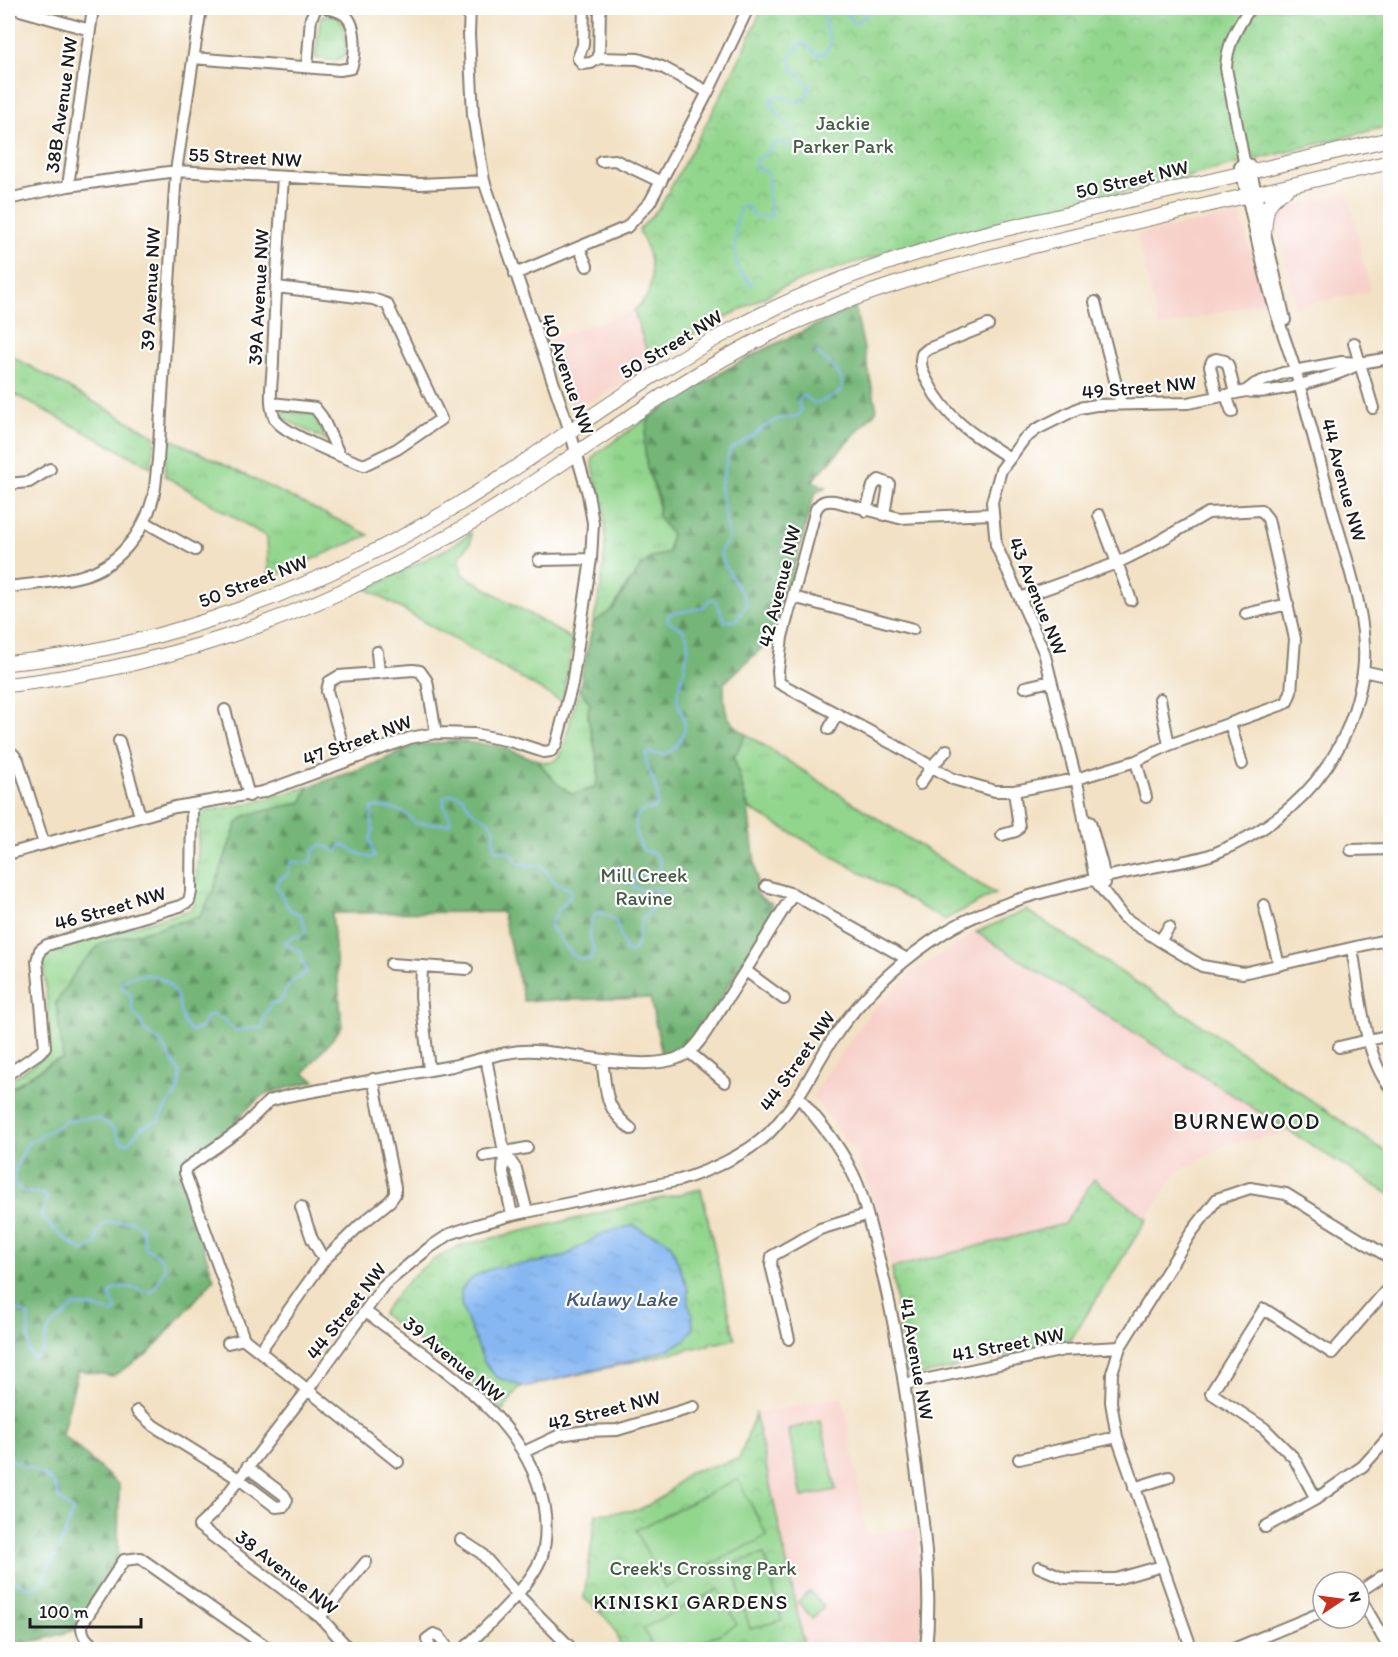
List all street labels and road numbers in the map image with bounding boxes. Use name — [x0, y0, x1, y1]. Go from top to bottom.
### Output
street label: 38B Avenue NW — [40, 36, 82, 174]
street label: 55 Street NW — [188, 142, 302, 172]
street label: 50 Street NW — [1073, 154, 1191, 204]
street label: 39 Avenue NW — [135, 227, 165, 351]
street label: 39A Avenue NW — [242, 228, 274, 366]
street label: 50 Street NW — [615, 304, 727, 384]
street label: 40 Avenue NW — [536, 310, 600, 438]
street label: 49 Street NW — [1081, 370, 1197, 404]
street label: 44 Avenue NW — [1316, 416, 1372, 544]
street label: 42 Avenue NW — [752, 523, 806, 649]
street label: 43 Avenue NW — [1003, 534, 1073, 658]
street label: 50 Street NW — [195, 549, 311, 613]
street label: 47 Street NW — [299, 709, 415, 771]
street label: 46 Street NW — [51, 881, 169, 935]
street label: 44 Street NW — [754, 1006, 840, 1116]
street label: 44 Street NW — [301, 1258, 391, 1364]
street label: 41 Avenue NW — [894, 1296, 940, 1422]
street label: 39 Avenue NW — [398, 1311, 510, 1407]
street label: 41 Street NW — [950, 1321, 1066, 1367]
street label: 42 Street NW — [545, 1384, 663, 1436]
street label: 38 Avenue NW — [231, 1524, 343, 1620]

